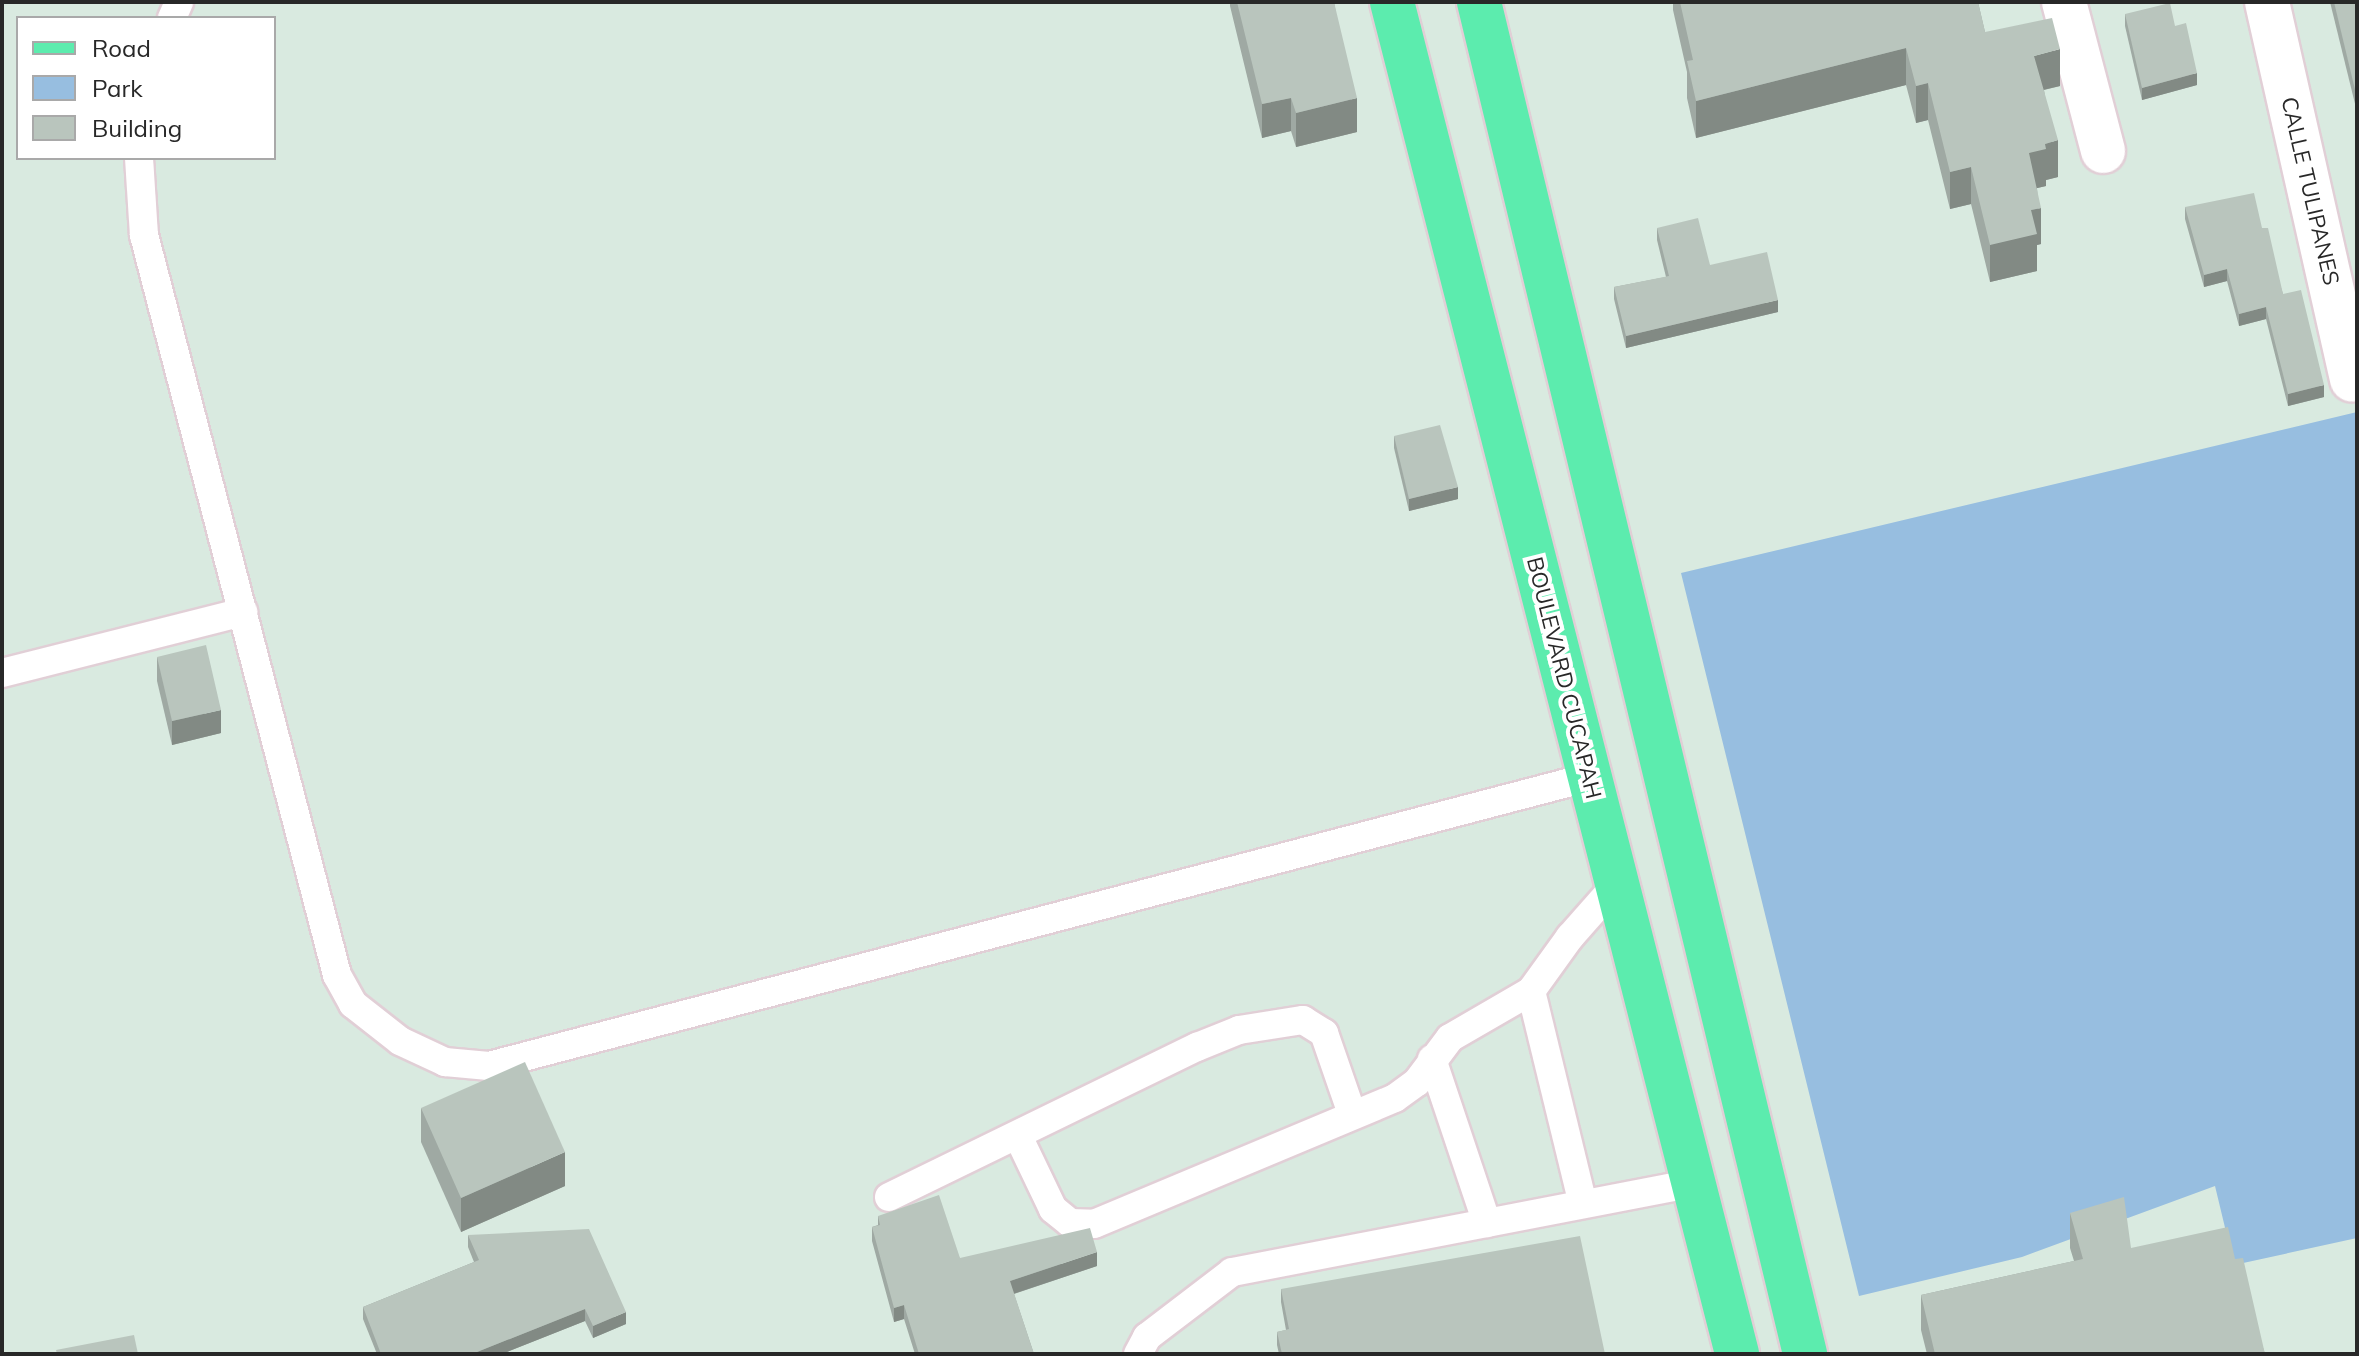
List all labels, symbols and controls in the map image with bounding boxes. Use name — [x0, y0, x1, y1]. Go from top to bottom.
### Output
legend — [16, 16, 276, 160]
text: Road — [92, 33, 151, 63]
text: Park — [92, 73, 143, 103]
street label: CALLE TULIPANES — [2276, 94, 2344, 288]
text: Building — [92, 113, 182, 143]
street label: BOULEVARD CUCAPAH — [1521, 554, 1607, 802]

